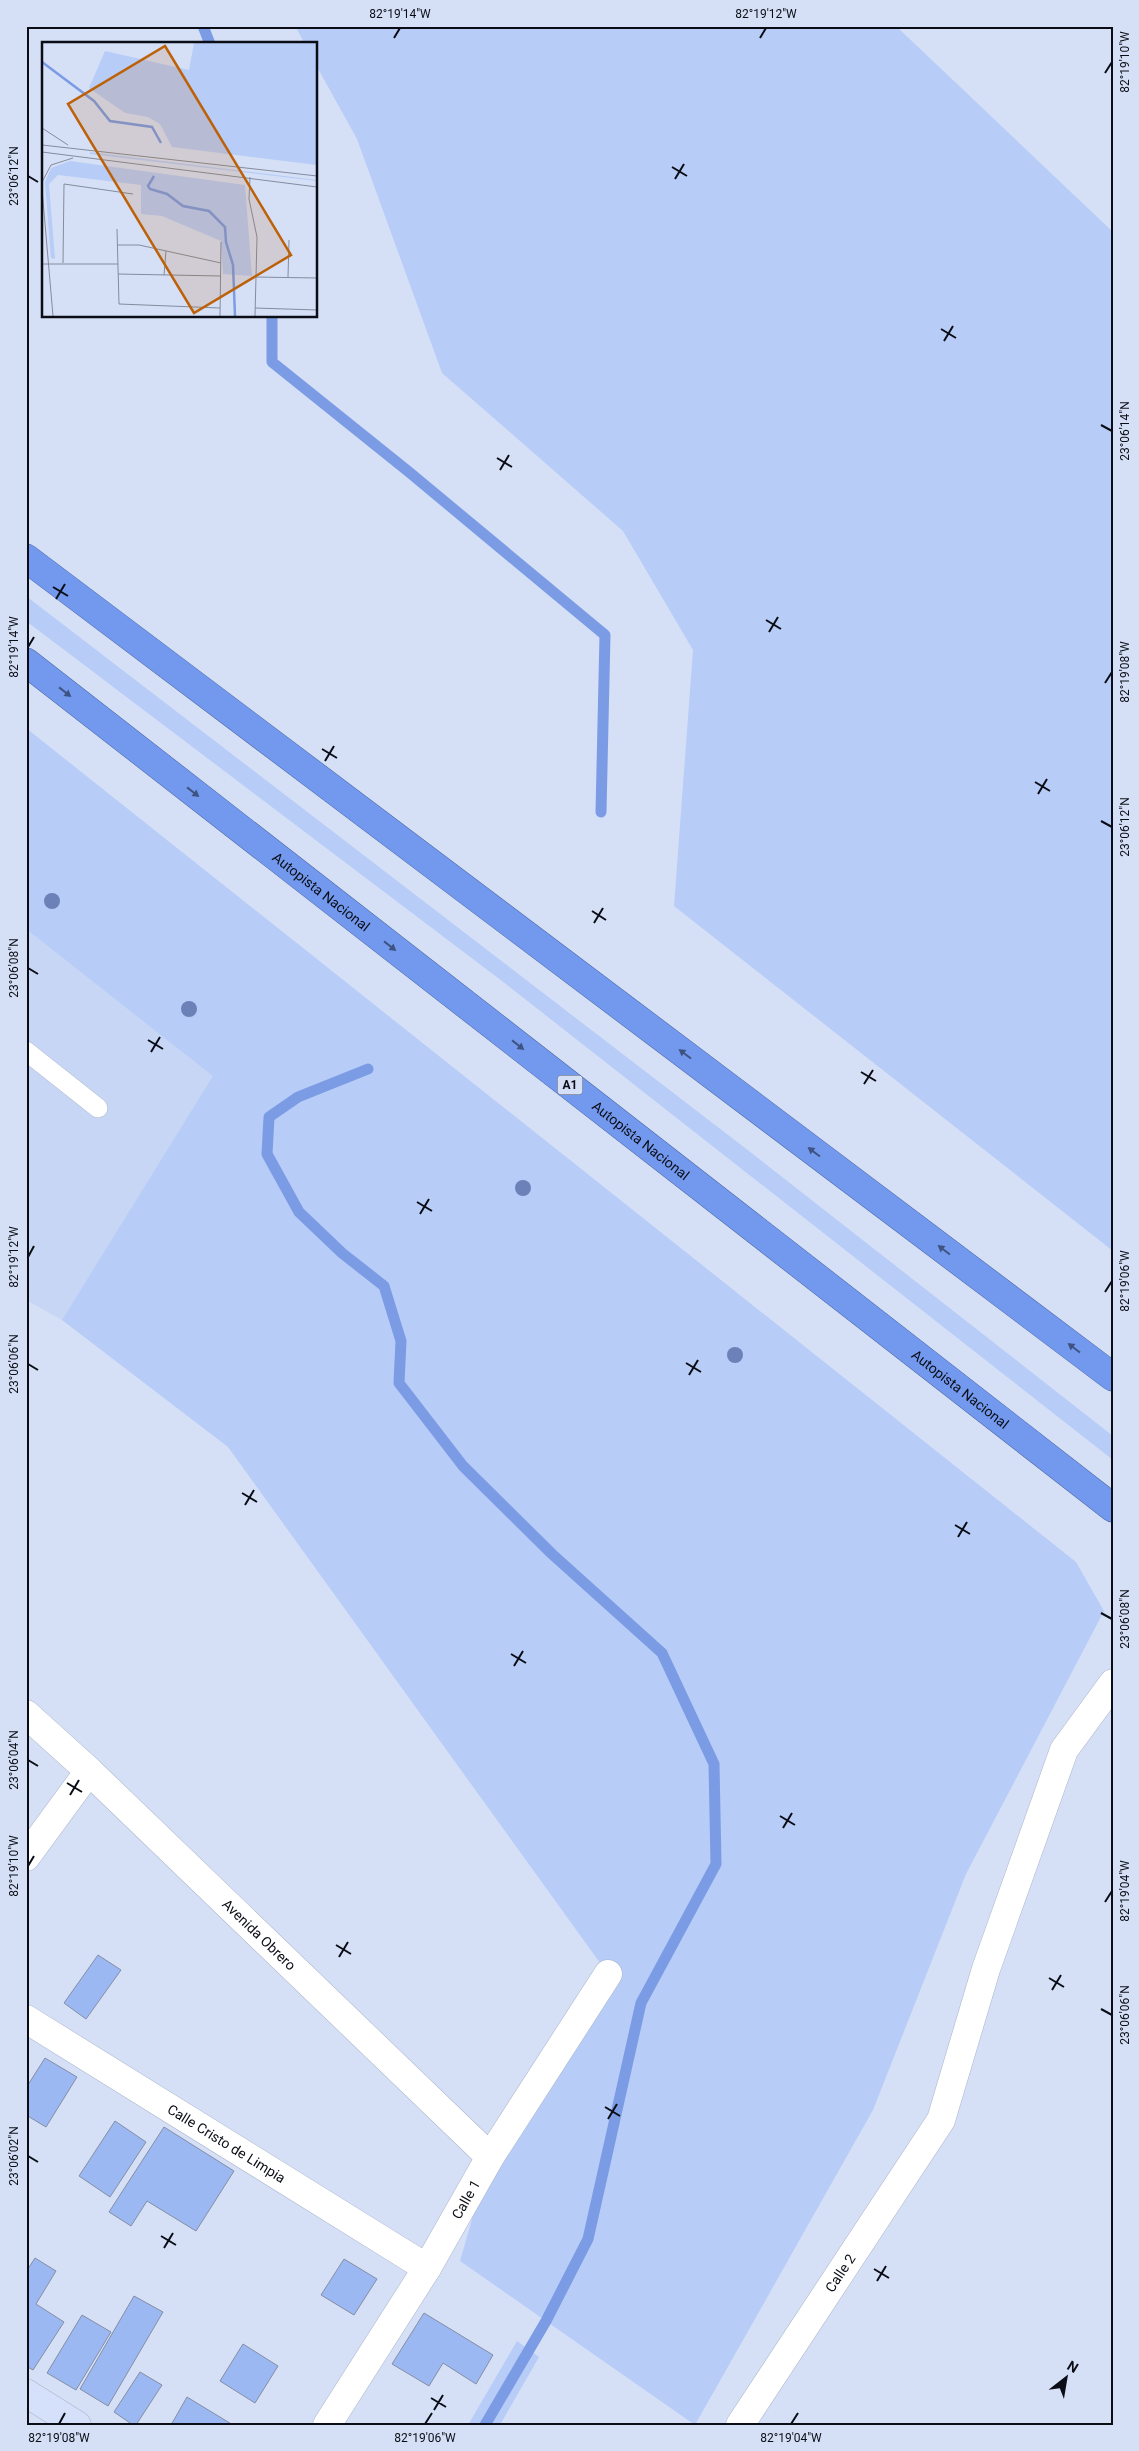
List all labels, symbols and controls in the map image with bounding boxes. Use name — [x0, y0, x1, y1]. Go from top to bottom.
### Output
text: 82°19'14"W — [369, 7, 431, 21]
text: 82°19'12"W — [735, 7, 797, 21]
text: 82°19'10"W — [1118, 31, 1132, 93]
inset map — [42, 42, 318, 318]
text: 23°06'12"N — [7, 146, 21, 206]
text: 23°06'14"N — [1118, 401, 1132, 461]
text: 82°19'14"W — [7, 616, 21, 678]
text: 82°19'08"W — [1118, 641, 1132, 703]
one-way arrow — [58, 687, 71, 698]
one-way arrow — [186, 787, 200, 797]
text: 23°06'12"N — [1118, 797, 1132, 857]
street label: Autopista Nacional — [269, 849, 373, 934]
text: 23°06'08"N — [7, 938, 21, 998]
one-way arrow — [383, 940, 396, 951]
one-way arrow — [512, 1040, 525, 1051]
one-way arrow — [679, 1049, 692, 1060]
road number: A1 — [558, 1076, 582, 1094]
street label: Autopista Nacional — [589, 1098, 692, 1183]
one-way arrow — [807, 1147, 821, 1157]
text: 82°19'12"W — [7, 1226, 21, 1288]
one-way arrow — [937, 1245, 951, 1255]
text: 82°19'06"W — [1118, 1250, 1132, 1312]
text: 23°06'06"N — [7, 1334, 21, 1394]
one-way arrow — [1067, 1343, 1081, 1353]
street label: Autopista Nacional — [909, 1346, 1012, 1432]
text: 23°06'08"N — [1118, 1589, 1132, 1649]
text: 23°06'04"N — [7, 1730, 21, 1790]
text: 82°19'10"W — [7, 1835, 21, 1897]
text: 82°19'04"W — [1118, 1860, 1132, 1922]
street label: Avenida Obrero — [219, 1896, 299, 1974]
text: 23°06'06"N — [1118, 1985, 1132, 2045]
street label: Calle Cristo de Limpia — [165, 2101, 288, 2186]
text: 23°06'02"N — [7, 2126, 21, 2186]
street label: Calle 1 — [449, 2177, 483, 2222]
street label: Calle 2 — [822, 2251, 859, 2295]
north arrow — [1042, 2354, 1092, 2404]
text: N — [1064, 2357, 1081, 2376]
text: 82°19'08"W — [28, 2431, 90, 2445]
text: 82°19'06"W — [394, 2431, 456, 2445]
text: 82°19'04"W — [760, 2431, 822, 2445]

